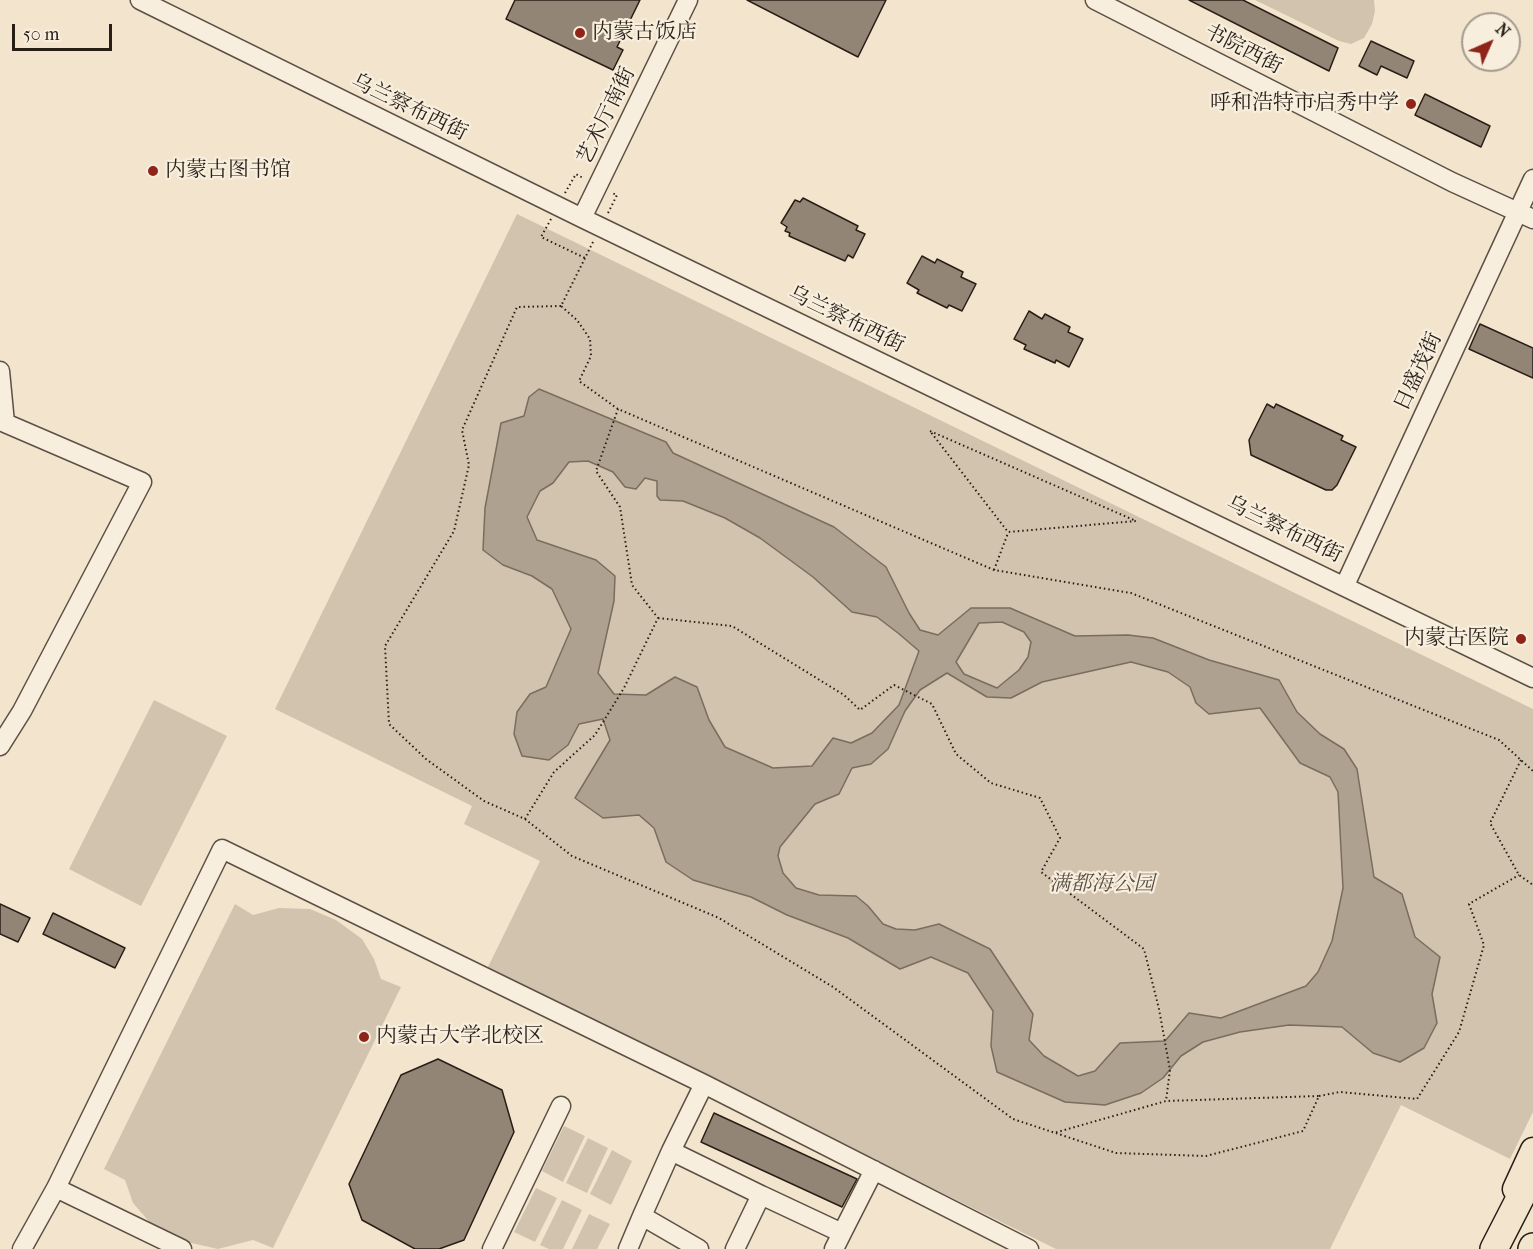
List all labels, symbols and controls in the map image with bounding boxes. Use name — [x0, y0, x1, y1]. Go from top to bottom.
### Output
scale bar — [15, 12, 116, 50]
north arrow — [1461, 12, 1521, 72]
text: N — [1492, 19, 1514, 41]
place label: 内蒙古饭店 — [592, 20, 697, 46]
street label: 书院西街 — [1200, 20, 1286, 80]
text: 50 m — [23, 24, 59, 45]
marker: 内蒙古饭店 — [573, 26, 587, 40]
street label: 艺术厅南街 — [573, 63, 641, 169]
street label: 乌兰察布西街 — [347, 69, 471, 147]
place label: 呼和浩特市启秀中学 — [1210, 91, 1399, 117]
marker: 呼和浩特市启秀中学 — [1404, 97, 1418, 111]
place label: 内蒙古图书馆 — [165, 158, 291, 184]
marker: 内蒙古图书馆 — [146, 164, 160, 178]
street label: 乌兰察布西街 — [784, 281, 908, 359]
street label: 日盛茂街 — [1390, 329, 1448, 415]
street label: 乌兰察布西街 — [1222, 491, 1346, 569]
place label: 内蒙古医院 — [1404, 626, 1509, 652]
marker: 内蒙古医院 — [1514, 632, 1528, 646]
park label: 满都海公园 — [1050, 872, 1154, 898]
place label: 内蒙古大学北校区 — [376, 1024, 544, 1050]
marker: 内蒙古大学北校区 — [357, 1030, 371, 1044]

